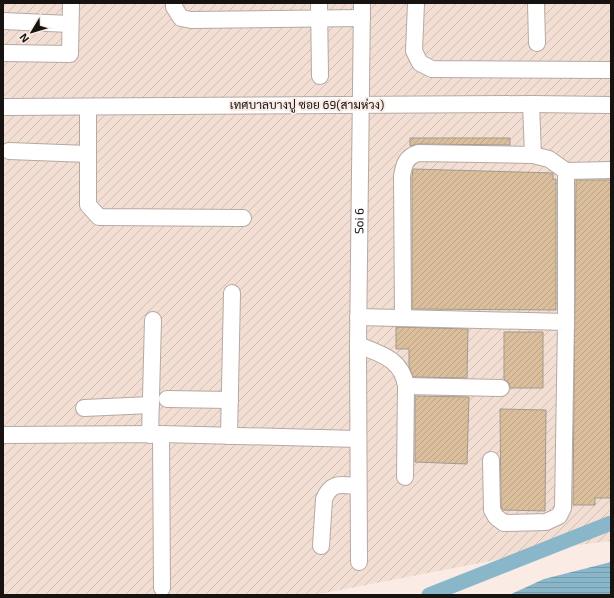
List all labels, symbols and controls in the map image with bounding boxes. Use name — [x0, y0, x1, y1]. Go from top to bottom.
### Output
north arrow — [12, 12, 52, 52]
text: N — [16, 31, 31, 46]
street label: เทศบาลบางปู ซอย 69(สามห่วง) — [230, 97, 384, 113]
street label: Soi 6 — [351, 208, 366, 234]

